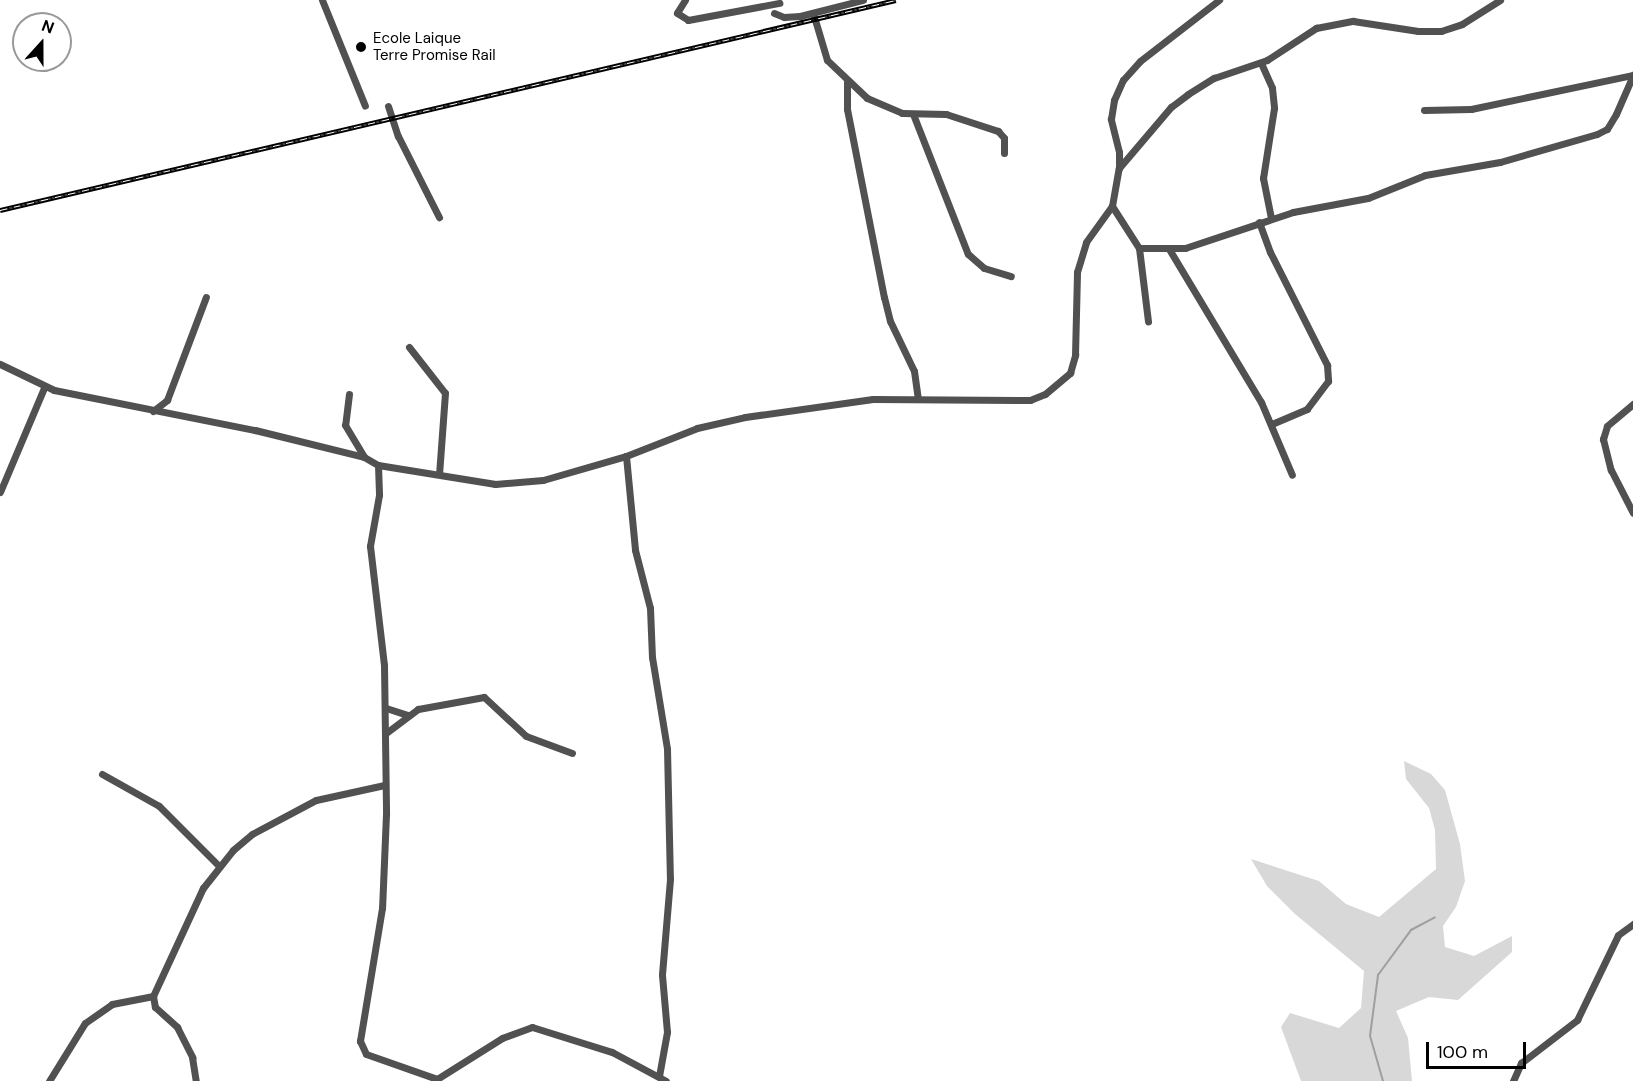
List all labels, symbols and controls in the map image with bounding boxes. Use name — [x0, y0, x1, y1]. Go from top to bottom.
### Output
north arrow — [12, 12, 72, 72]
text: N — [39, 15, 57, 38]
place label: Ecole Laique Terre Promise Rail — [373, 29, 496, 64]
marker: Ecole Laique Terre Promise Rail — [354, 40, 368, 54]
scale bar — [1429, 1030, 1530, 1068]
text: 100 m — [1437, 1040, 1488, 1064]

